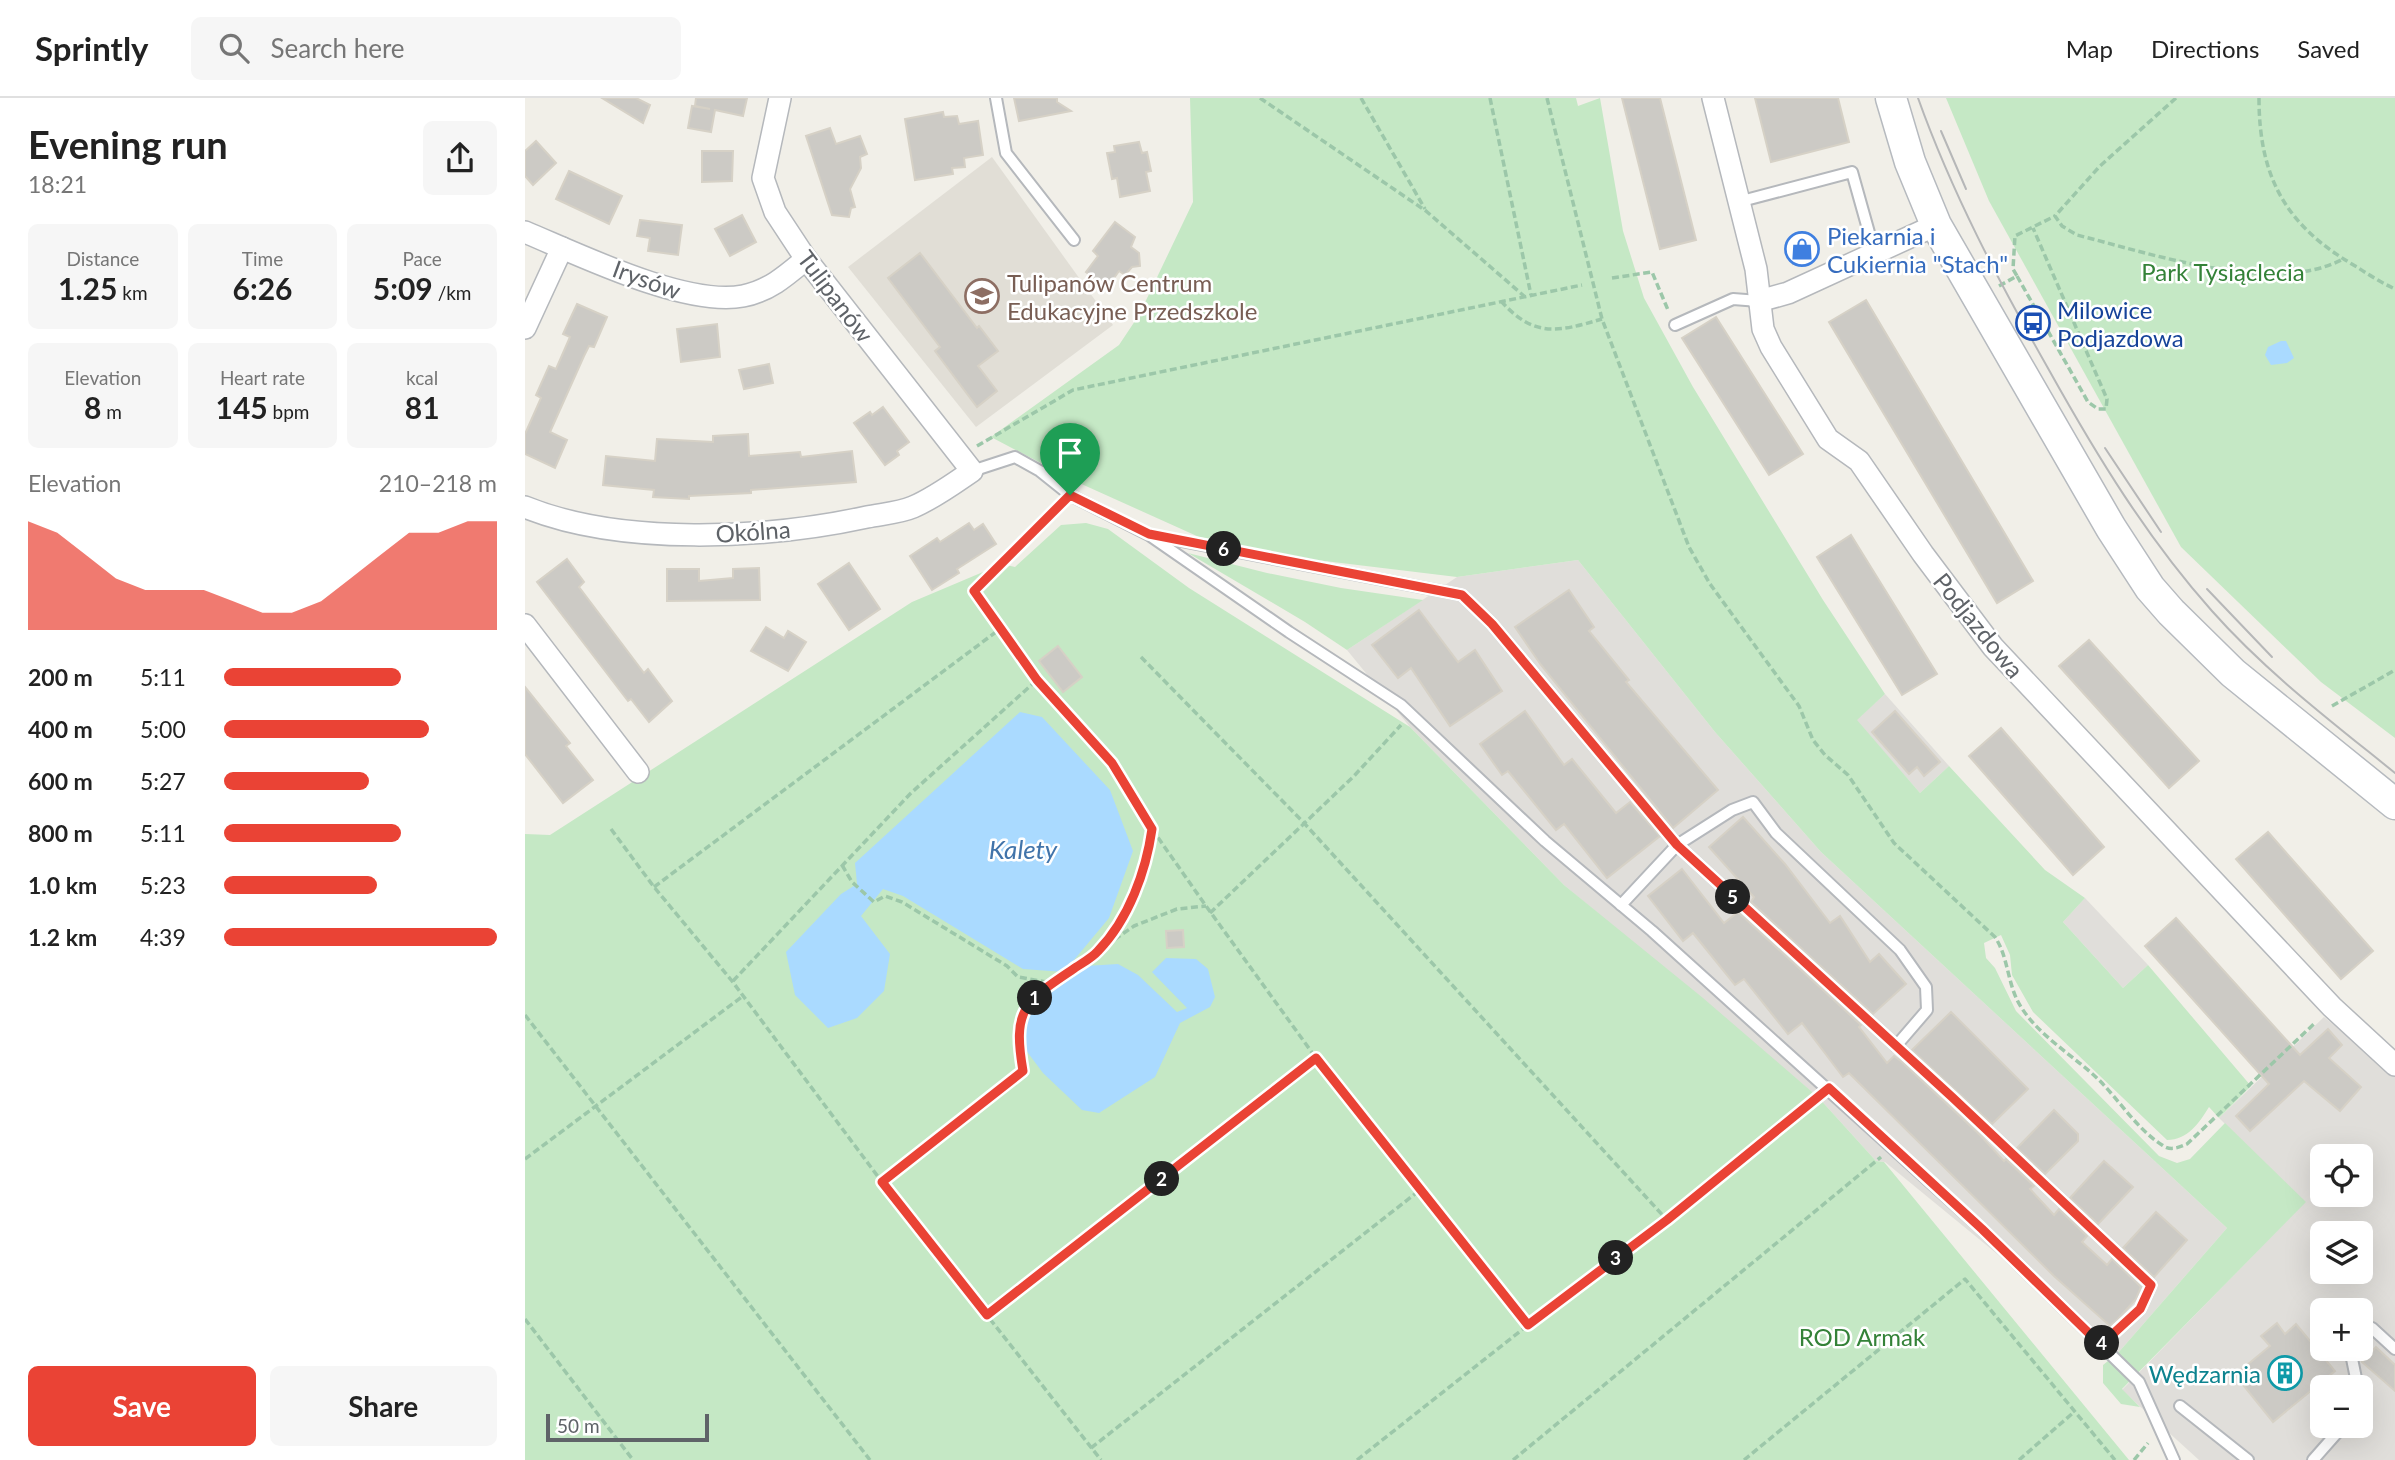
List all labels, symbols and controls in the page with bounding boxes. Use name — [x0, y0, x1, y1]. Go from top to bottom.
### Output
search box — [191, 17, 681, 80]
text: Sprintly — [35, 28, 149, 68]
icon: search — [215, 29, 253, 67]
text: Search here — [271, 32, 405, 64]
text: Map — [2066, 34, 2113, 63]
text: Directions — [2151, 34, 2259, 63]
text: Saved — [2297, 34, 2360, 63]
text: Evening run — [28, 121, 228, 167]
button: share — [423, 121, 497, 195]
text: 18:21 — [28, 170, 87, 198]
place label: Piekarnia i Cukiernia "Stach" — [1827, 221, 2008, 278]
shop icon: Piekarnia i Cukiernia "Stach" — [1783, 230, 1821, 268]
street label: Tulipanów — [792, 244, 880, 348]
text: Distance — [66, 247, 139, 270]
text: Time — [242, 247, 283, 270]
text: Pace — [402, 247, 442, 270]
street label: Irysów — [609, 253, 685, 305]
park label: Park Tysiąclecia — [2141, 257, 2305, 286]
place label: Tulipanów Centrum Edukacyjne Przedszkole — [1007, 268, 1257, 325]
text: 1.25 — [58, 270, 117, 306]
text: 6:26 — [233, 270, 292, 306]
text: 5:09 — [373, 270, 433, 306]
school or university icon: Tulipanów Centrum Edukacyjne Przedszkole — [963, 277, 1001, 315]
text: km — [117, 281, 148, 304]
text: /km — [433, 281, 472, 304]
place label: Milowice Podjazdowa — [2057, 295, 2184, 352]
bus stop icon: Milowice Podjazdowa — [2014, 304, 2052, 342]
text: Elevation — [64, 366, 141, 389]
text: Heart rate — [220, 366, 305, 389]
text: kcal — [406, 366, 438, 389]
text: 8 — [84, 389, 101, 425]
text: 145 — [216, 389, 268, 425]
text: 81 — [405, 389, 440, 425]
text: m — [101, 400, 122, 423]
text: bpm — [268, 400, 309, 423]
pin — [1040, 423, 1100, 495]
icon: arrive — [1051, 434, 1089, 472]
text: Elevation — [28, 469, 121, 497]
text: 210–218 m — [379, 469, 497, 497]
street label: Okólna — [715, 514, 791, 548]
pin: 6 — [1207, 532, 1241, 566]
text: 6 — [1218, 537, 1229, 560]
street label: Podjazdowa — [1928, 567, 2030, 683]
text: 200 m — [28, 663, 93, 691]
text: 5:11 — [140, 663, 186, 691]
text: 400 m — [28, 715, 93, 743]
text: 5:00 — [140, 715, 186, 743]
text: 600 m — [28, 767, 93, 795]
text: 5:27 — [140, 767, 186, 795]
text: 800 m — [28, 819, 93, 847]
text: 5:11 — [140, 819, 186, 847]
water label: Kalety — [989, 833, 1058, 865]
text: 1.0 km — [28, 871, 97, 899]
text: 5:23 — [140, 871, 186, 899]
pin: 5 — [1715, 880, 1751, 914]
text: 5 — [1727, 885, 1738, 908]
text: 1.2 km — [28, 923, 97, 951]
text: 4:39 — [140, 923, 186, 951]
pin: 1 — [1017, 981, 1053, 1016]
text: 1 — [1029, 986, 1040, 1009]
map controls — [2310, 1144, 2373, 1438]
button: locate — [2310, 1144, 2373, 1207]
pin: 2 — [1145, 1162, 1179, 1196]
text: 2 — [1156, 1167, 1167, 1190]
button: layers — [2310, 1221, 2373, 1284]
pin: 3 — [1599, 1240, 1633, 1276]
text: 3 — [1610, 1246, 1621, 1269]
button: + — [2310, 1298, 2373, 1361]
park label: ROD Armak — [1799, 1322, 1926, 1351]
pin: 4 — [2085, 1326, 2119, 1360]
text: 4 — [2096, 1331, 2107, 1354]
building icon: Wędzarnia — [2266, 1354, 2304, 1392]
place label: Wędzarnia — [2149, 1359, 2261, 1388]
button: Save — [28, 1366, 256, 1446]
button: Share — [270, 1366, 497, 1446]
button: − — [2310, 1375, 2373, 1438]
scale bar — [546, 1411, 709, 1443]
text: 50 m — [557, 1414, 600, 1437]

